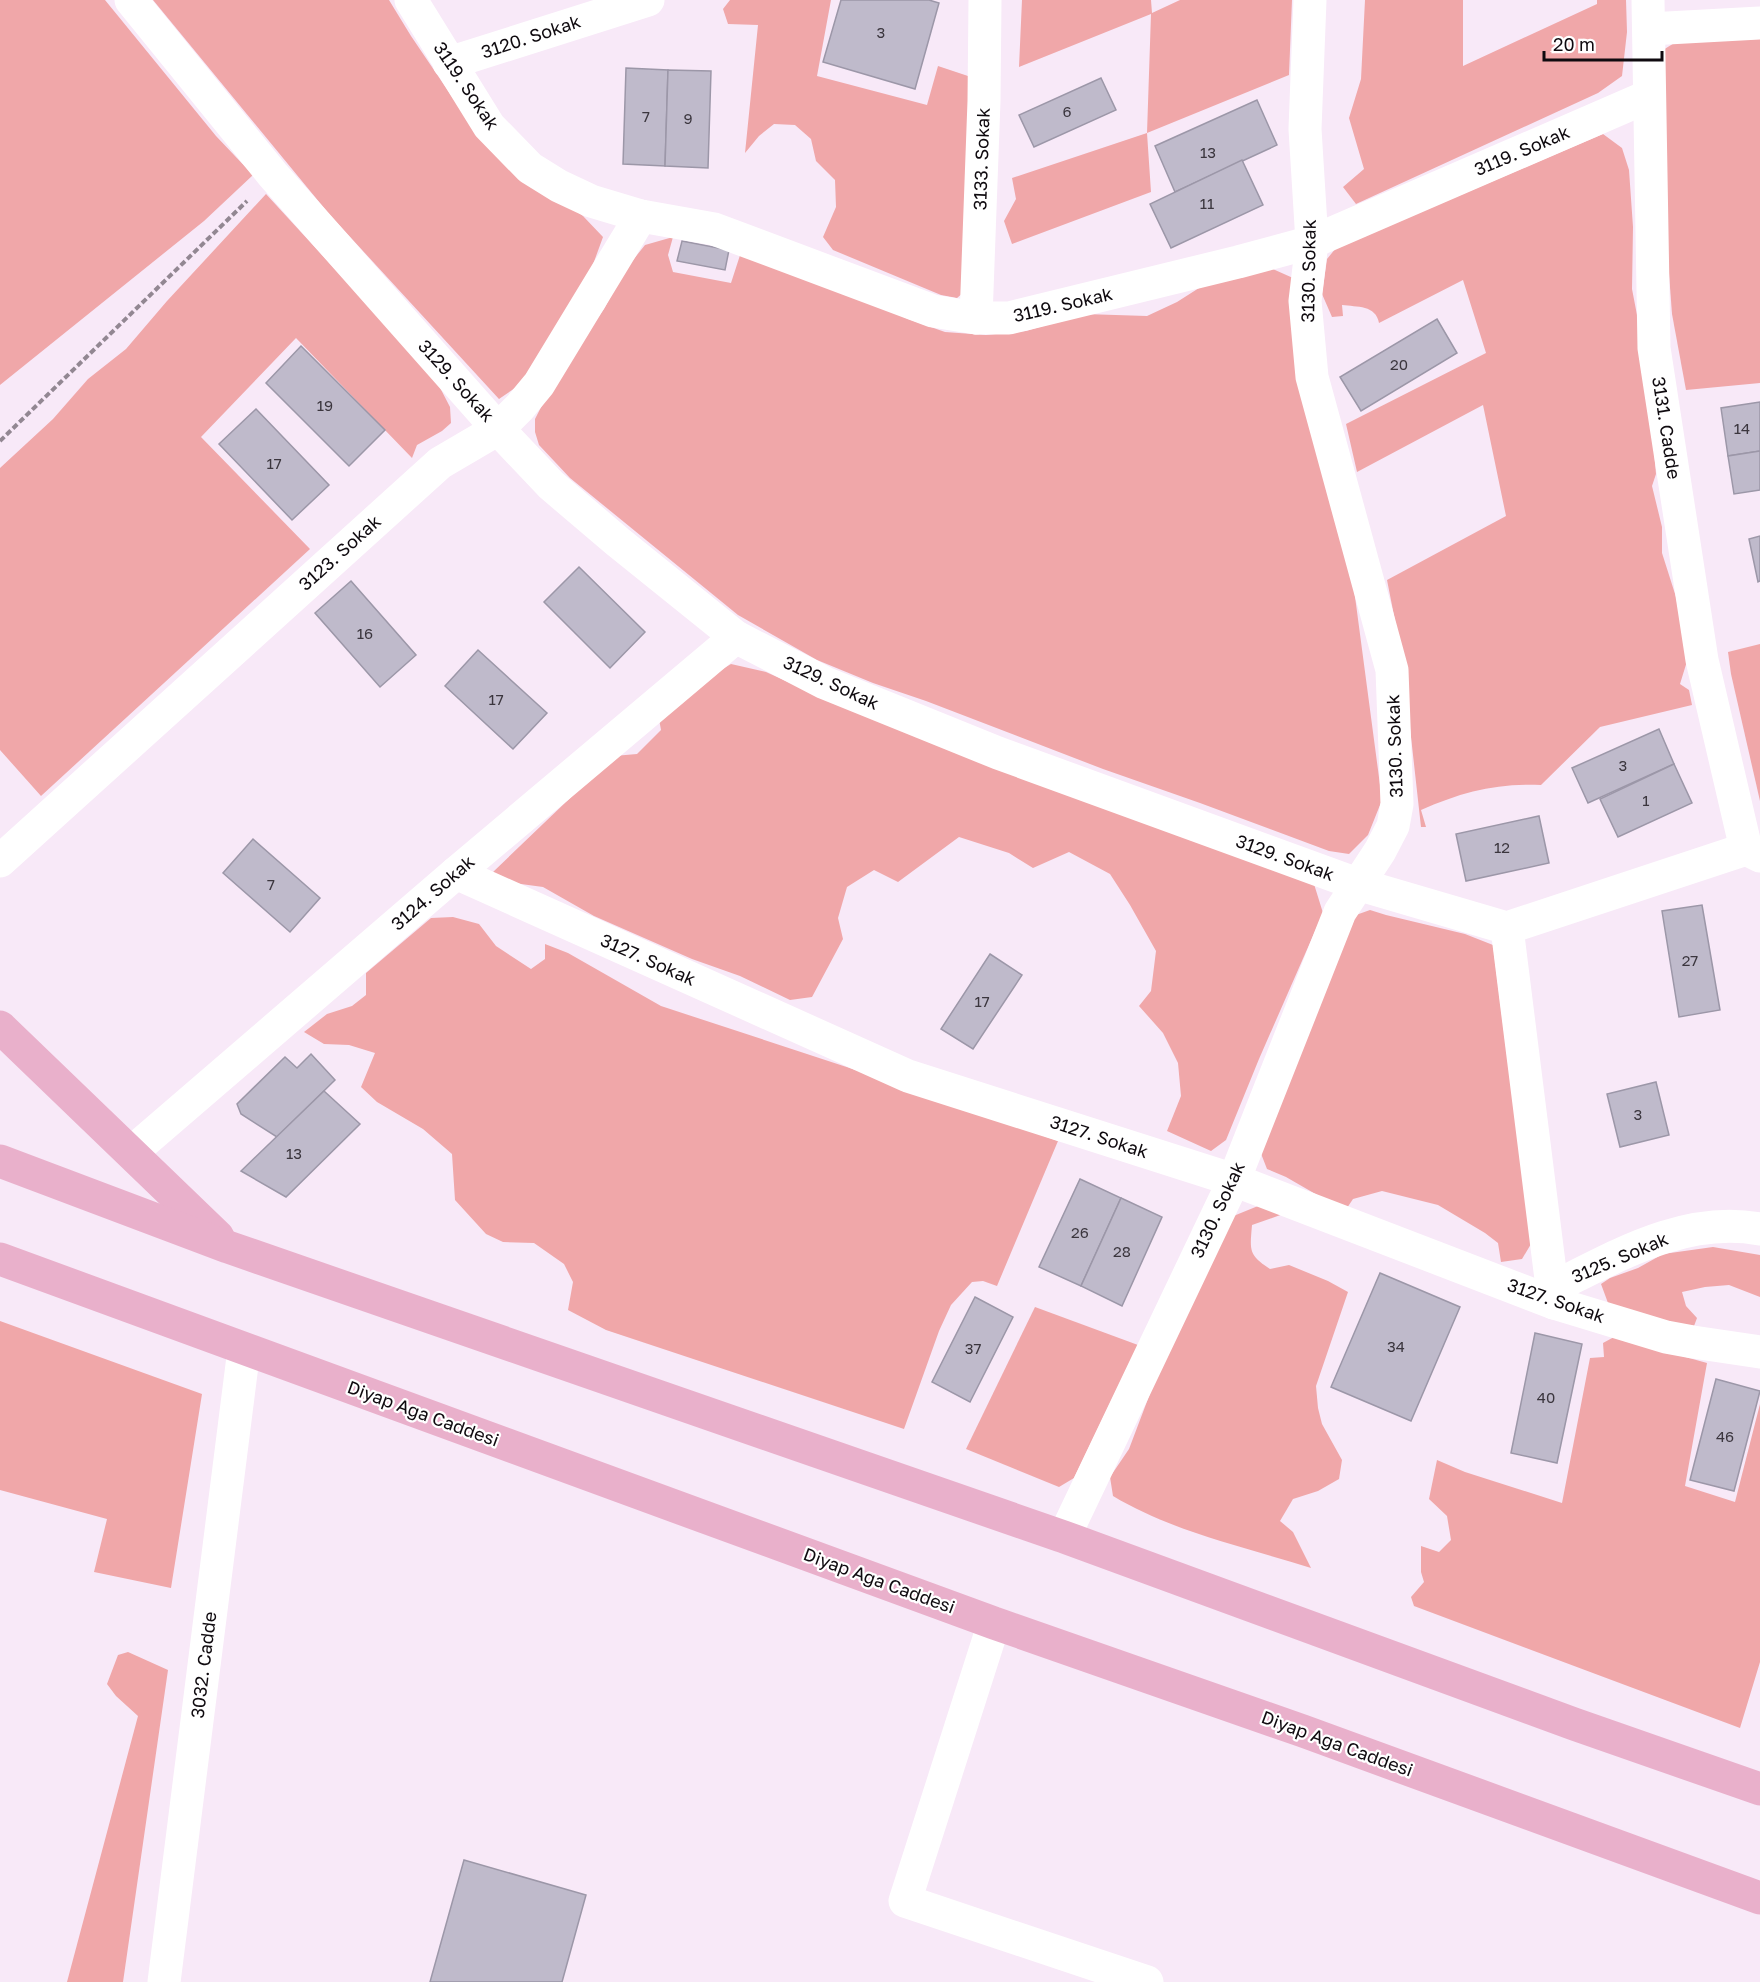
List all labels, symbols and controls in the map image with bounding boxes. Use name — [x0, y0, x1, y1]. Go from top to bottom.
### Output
street label: 3120. Sokak — [478, 10, 583, 62]
house number: 3 — [877, 23, 885, 41]
scale bar — [1544, 24, 1662, 62]
text: 20 m — [1553, 33, 1595, 55]
street label: 3119. Sokak — [429, 37, 504, 134]
house number: 6 — [1062, 102, 1072, 120]
house number: 7 — [642, 107, 650, 125]
street label: 3133. Sokak — [968, 107, 994, 211]
house number: 9 — [683, 109, 693, 127]
street label: 3119. Sokak — [1471, 120, 1573, 180]
house number: 13 — [1200, 143, 1216, 161]
house number: 11 — [1200, 194, 1214, 212]
street label: 3130. Sokak — [1296, 219, 1320, 323]
street label: 3119. Sokak — [1011, 282, 1115, 326]
street label: 3129. Sokak — [414, 335, 499, 426]
house number: 20 — [1390, 355, 1408, 373]
street label: 3131. Cadde — [1648, 375, 1686, 481]
house number: 19 — [317, 396, 333, 414]
house number: 14 — [1734, 419, 1750, 437]
house number: 17 — [266, 454, 282, 472]
street label: 3123. Sokak — [294, 510, 385, 595]
house number: 16 — [357, 624, 373, 642]
street label: 3129. Sokak — [780, 650, 883, 714]
house number: 17 — [488, 690, 504, 708]
street label: 3130. Sokak — [1381, 694, 1407, 798]
house number: 3 — [1619, 756, 1627, 774]
house number: 1 — [1642, 791, 1650, 809]
street label: 3129. Sokak — [1233, 829, 1338, 885]
house number: 12 — [1494, 838, 1510, 856]
street label: 3124. Sokak — [386, 850, 479, 934]
house number: 7 — [267, 875, 275, 893]
street label: 3127. Sokak — [597, 928, 699, 990]
house number: 27 — [1682, 951, 1698, 969]
house number: 17 — [974, 992, 990, 1010]
house number: 3 — [1634, 1105, 1642, 1123]
street label: 3127. Sokak — [1048, 1110, 1151, 1162]
house number: 13 — [286, 1144, 302, 1162]
street label: 3130. Sokak — [1185, 1158, 1249, 1261]
house number: 26 — [1071, 1223, 1089, 1241]
street label: 3125. Sokak — [1568, 1227, 1671, 1287]
house number: 28 — [1113, 1242, 1131, 1260]
street label: 3127. Sokak — [1505, 1273, 1608, 1327]
house number: 34 — [1387, 1337, 1405, 1355]
house number: 37 — [965, 1339, 981, 1357]
street label: Diyap Ağa Caddesi — [345, 1375, 502, 1451]
house number: 40 — [1537, 1388, 1555, 1406]
house number: 46 — [1716, 1427, 1734, 1445]
street label: Diyap Ağa Caddesi — [801, 1542, 958, 1618]
street label: 3032. Cadde — [186, 1610, 220, 1720]
street label: Diyap Ağa Caddesi — [1259, 1705, 1416, 1781]

